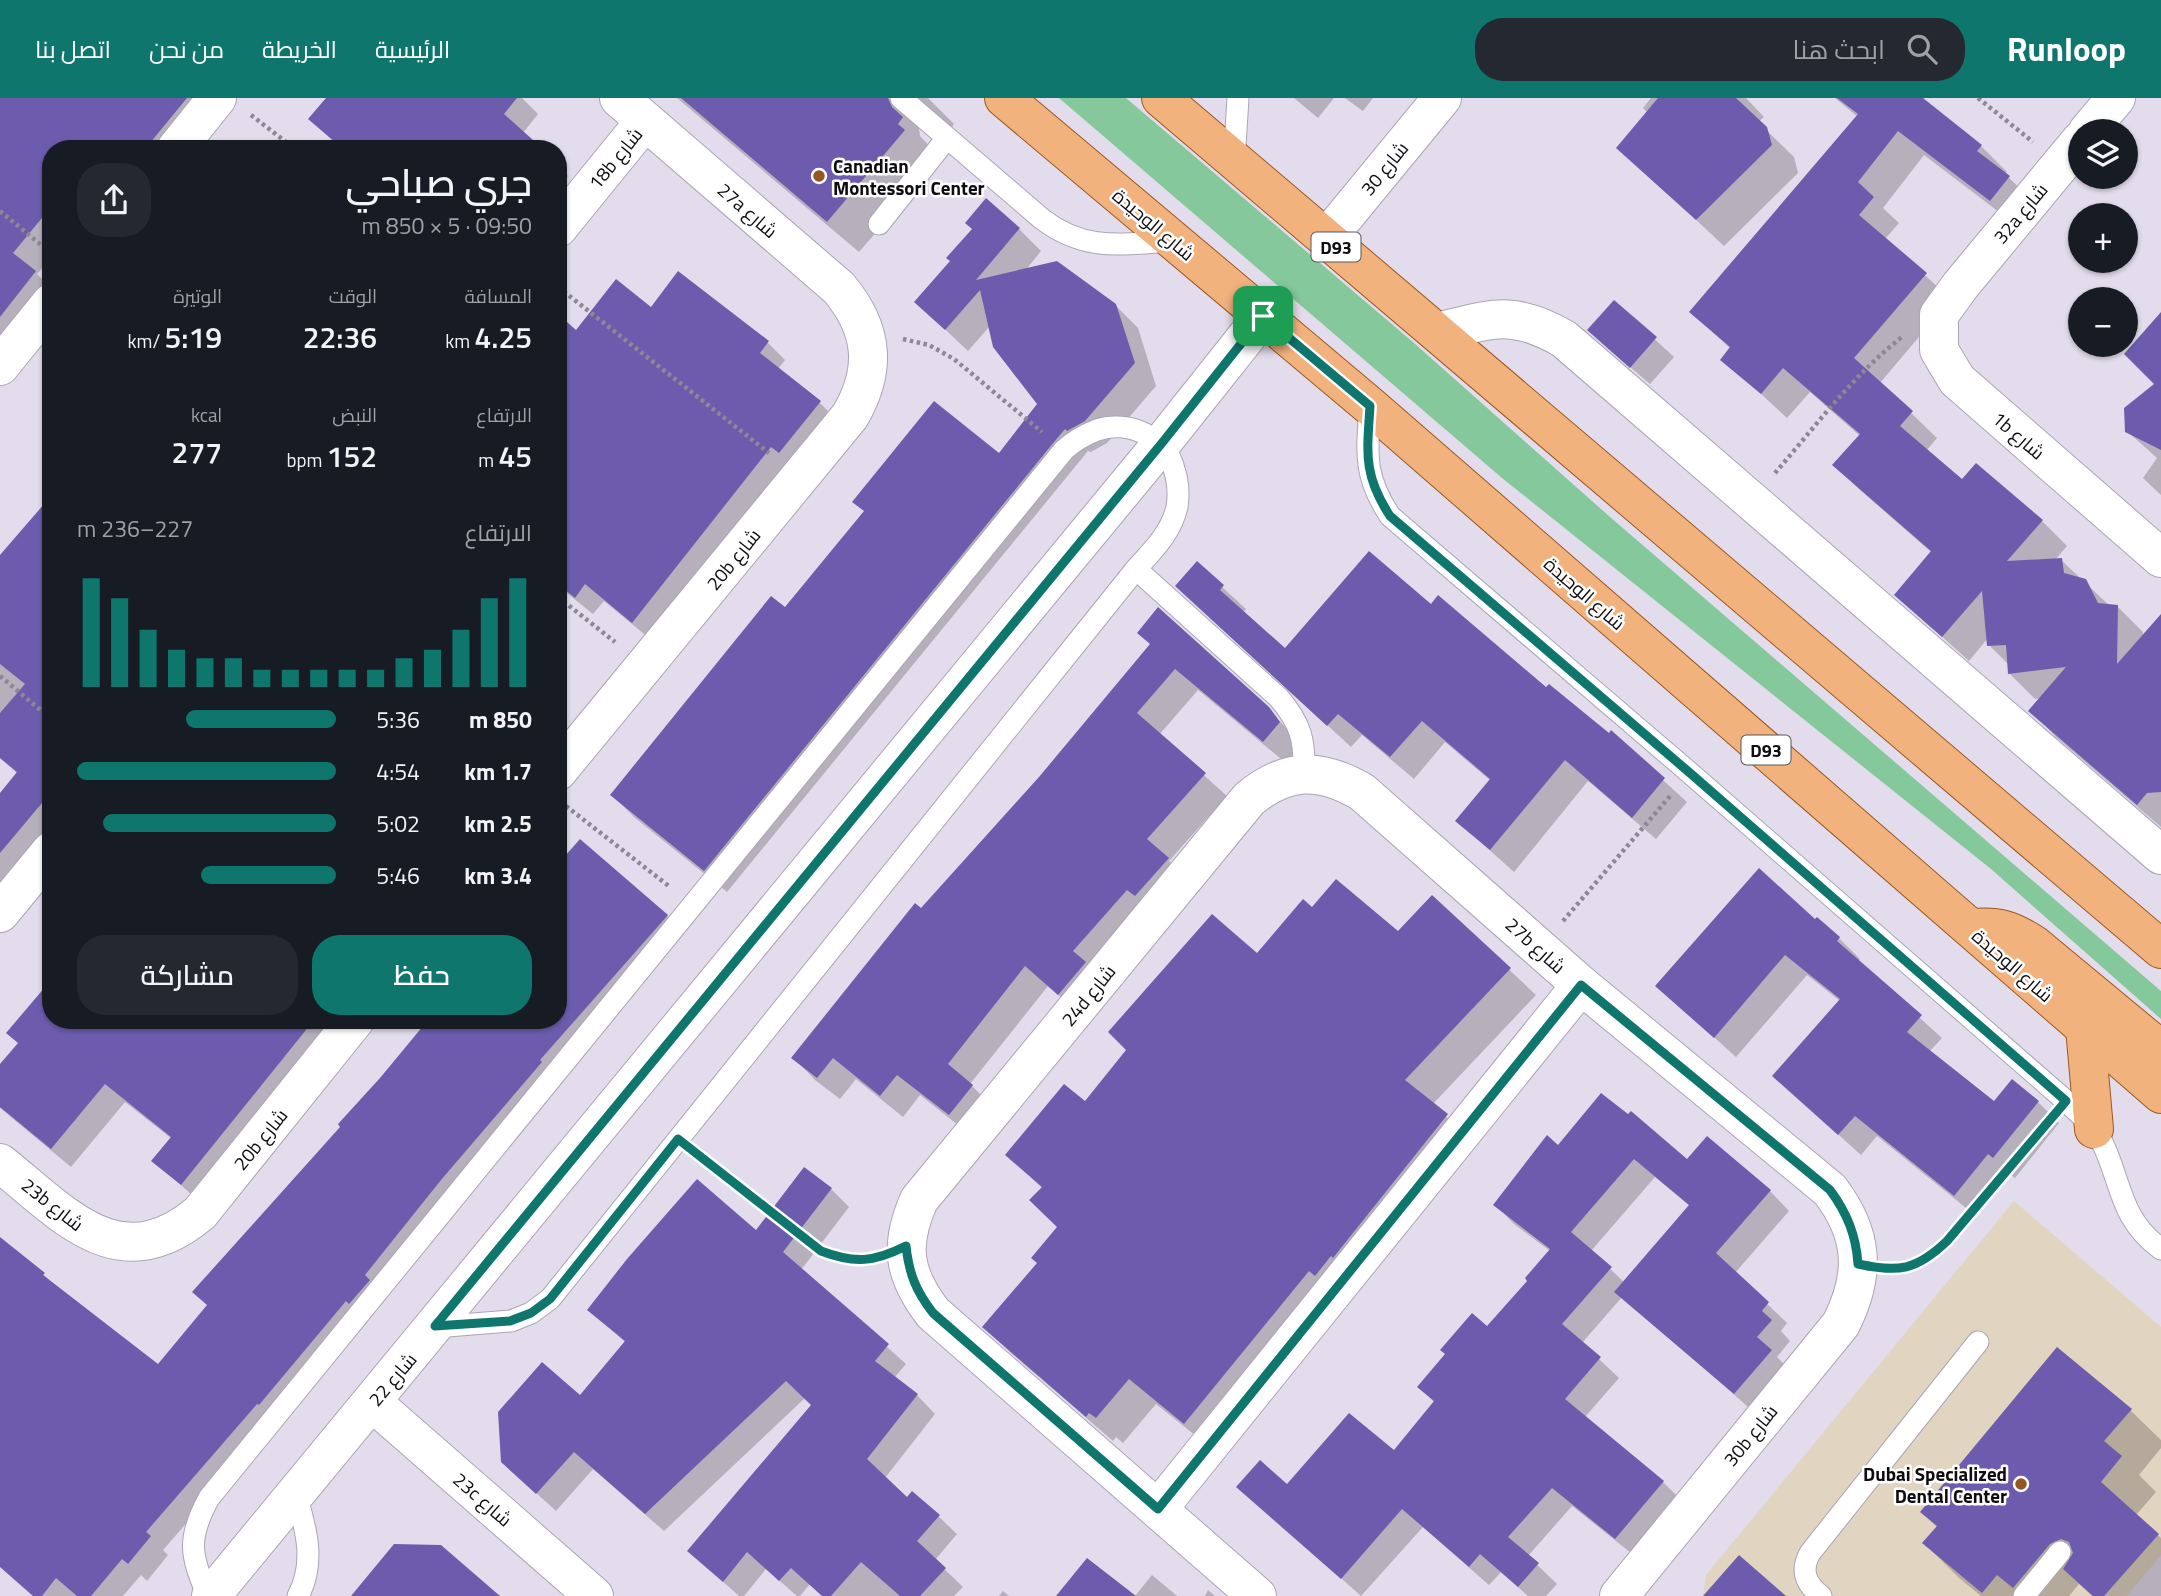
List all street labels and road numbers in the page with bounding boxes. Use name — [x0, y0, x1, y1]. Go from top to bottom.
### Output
street label: 18b شارع — [581, 121, 649, 195]
street label: شارع 30 — [1353, 135, 1415, 201]
street label: 27a شارع — [711, 176, 785, 244]
street label: 32a شارع — [1986, 176, 2054, 250]
street label: شارع الوحيدة — [1106, 181, 1202, 267]
road number: D93 — [1312, 232, 1360, 262]
street label: 1b شارع — [1986, 404, 2052, 466]
street label: 20b شارع — [699, 522, 767, 596]
street label: شارع الوحيدة — [1538, 549, 1632, 637]
road number: D93 — [1742, 736, 1790, 764]
street label: 27b شارع — [1499, 910, 1573, 980]
street label: شارع الوحيدة — [1966, 921, 2060, 1009]
street label: 24d شارع — [1054, 958, 1122, 1032]
street label: 20b شارع — [226, 1102, 294, 1176]
street label: 23b شارع — [16, 1170, 90, 1238]
street label: شارع 22 — [361, 1346, 423, 1412]
street label: 30b شارع — [1716, 1398, 1784, 1472]
street label: 23c شارع — [447, 1465, 519, 1533]

